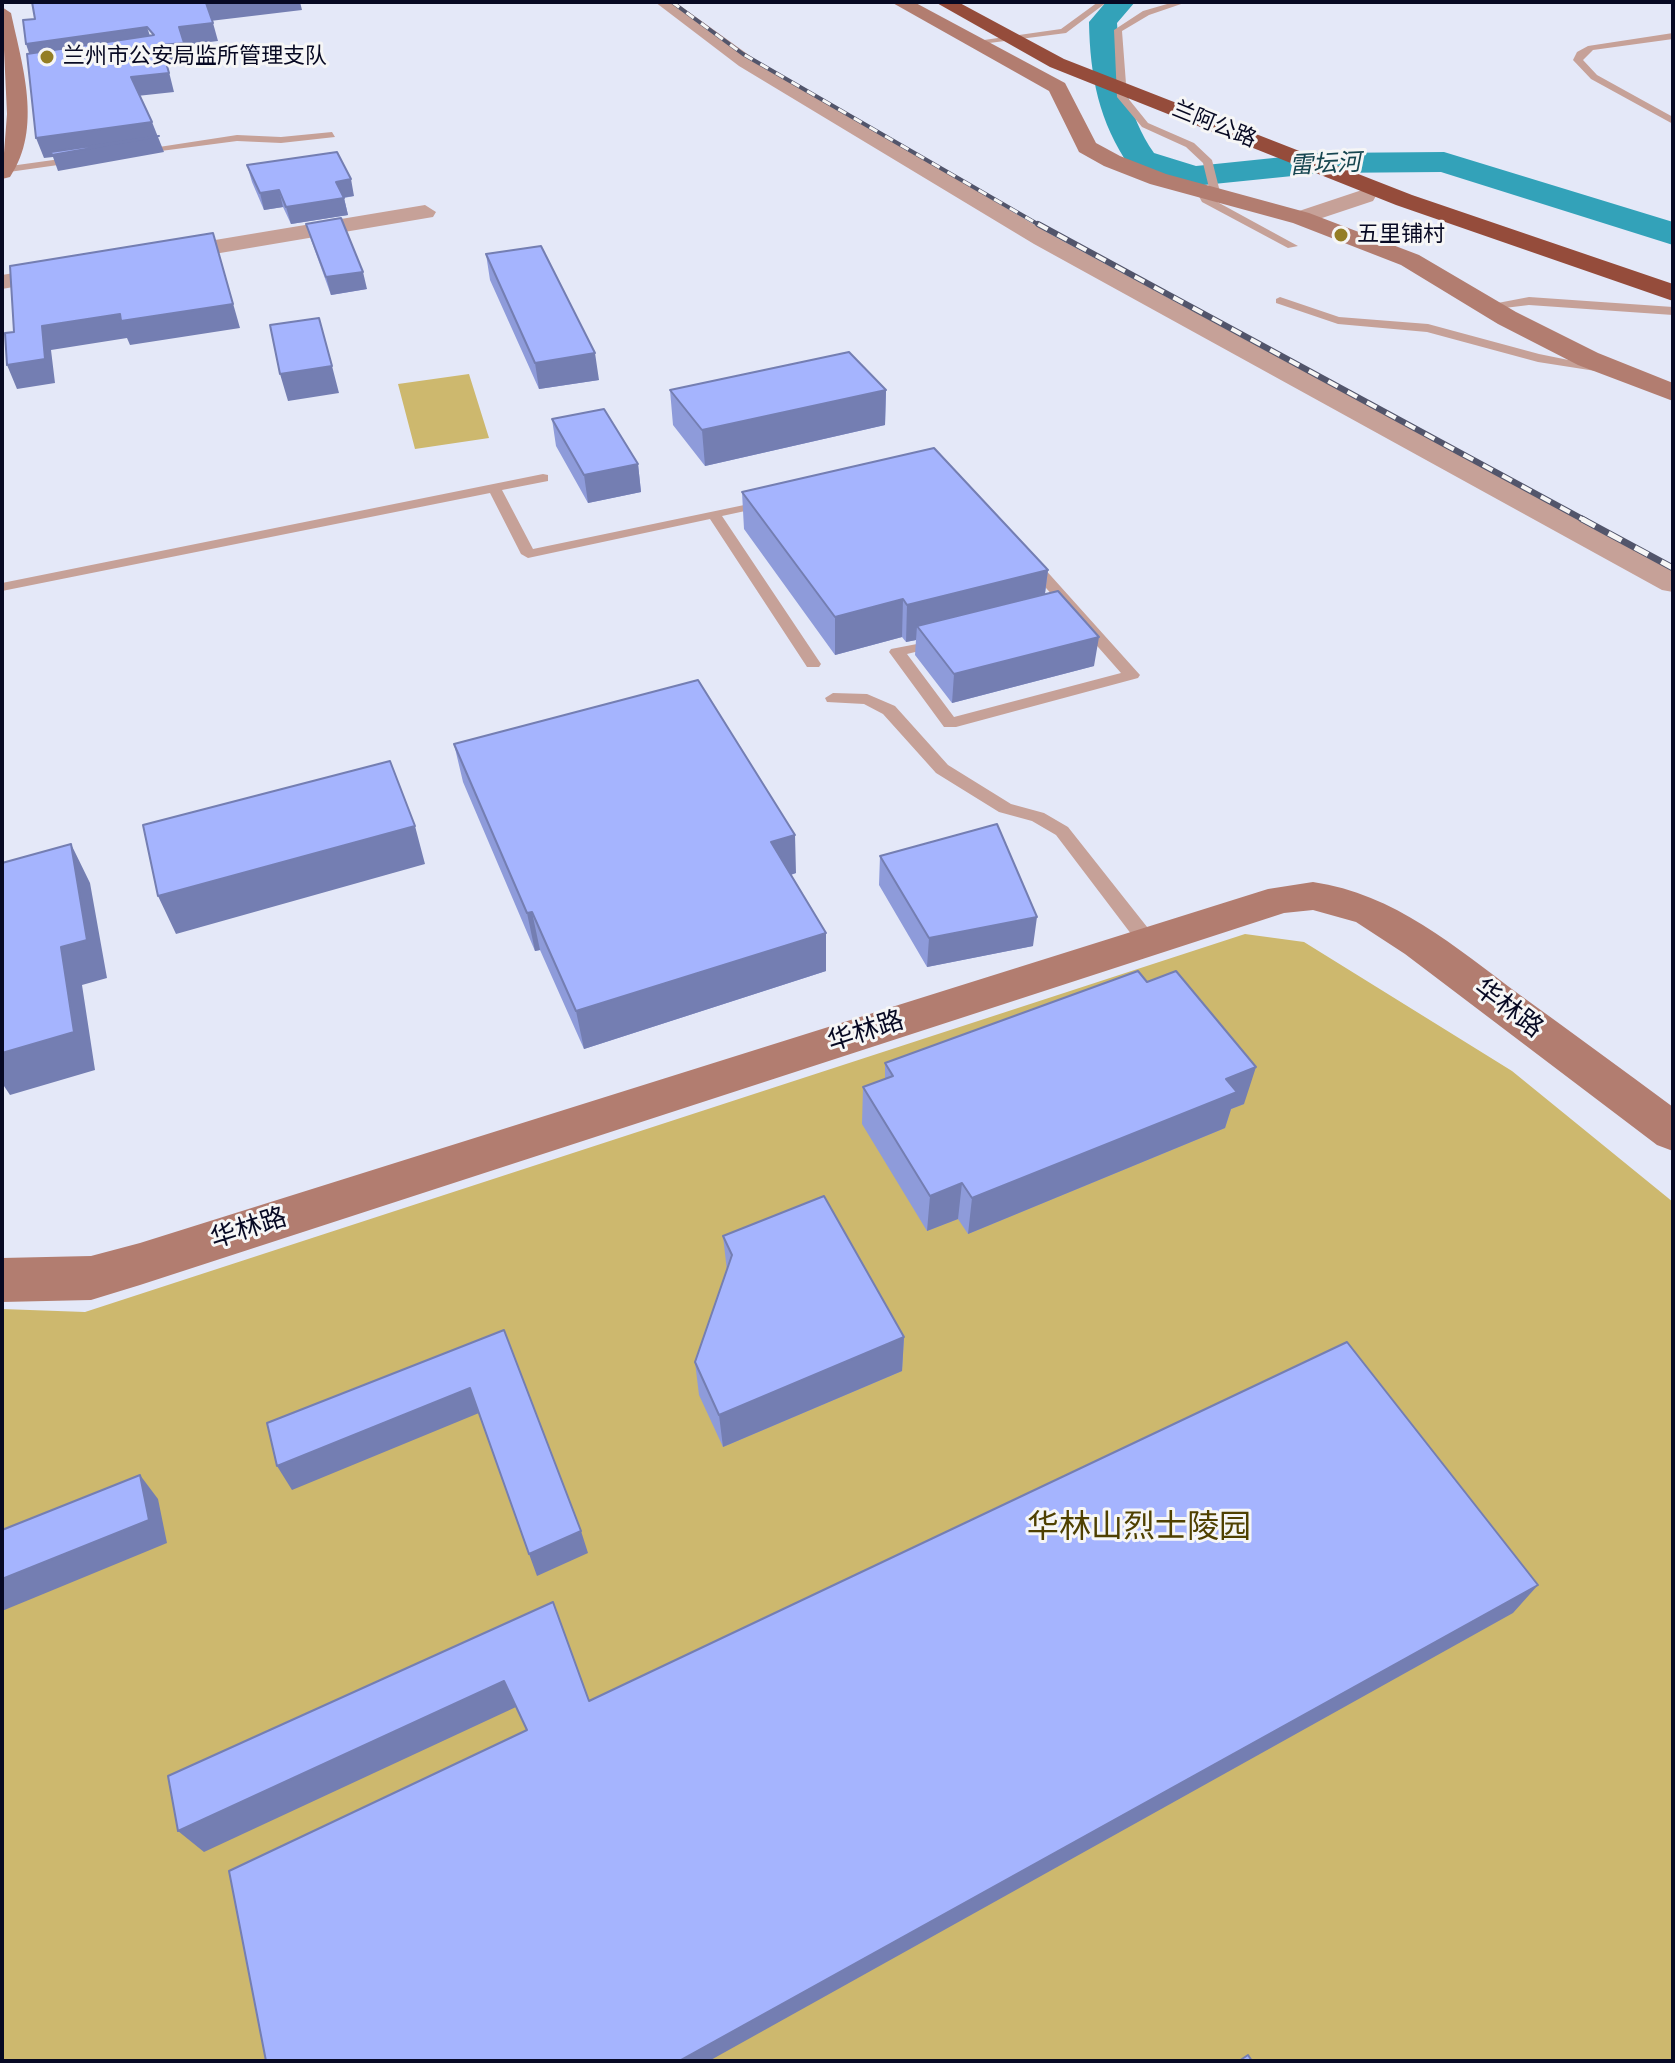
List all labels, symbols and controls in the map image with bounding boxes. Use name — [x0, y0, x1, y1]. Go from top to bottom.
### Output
place label: 兰州市公安局监所管理支队 — [63, 44, 327, 70]
marker: 兰州市公安局监所管理支队 — [38, 48, 56, 66]
street label: 兰阿公路 — [1168, 96, 1260, 154]
water label: 雷坛河 — [1288, 149, 1362, 181]
place label: 五里铺村 — [1357, 222, 1445, 248]
marker: 五里铺村 — [1332, 226, 1350, 244]
street label: 华林路 — [1467, 973, 1549, 1045]
street label: 华林路 — [824, 1005, 908, 1059]
street label: 华林路 — [207, 1202, 291, 1256]
park label: 华林山烈士陵园 — [1027, 1509, 1251, 1547]

